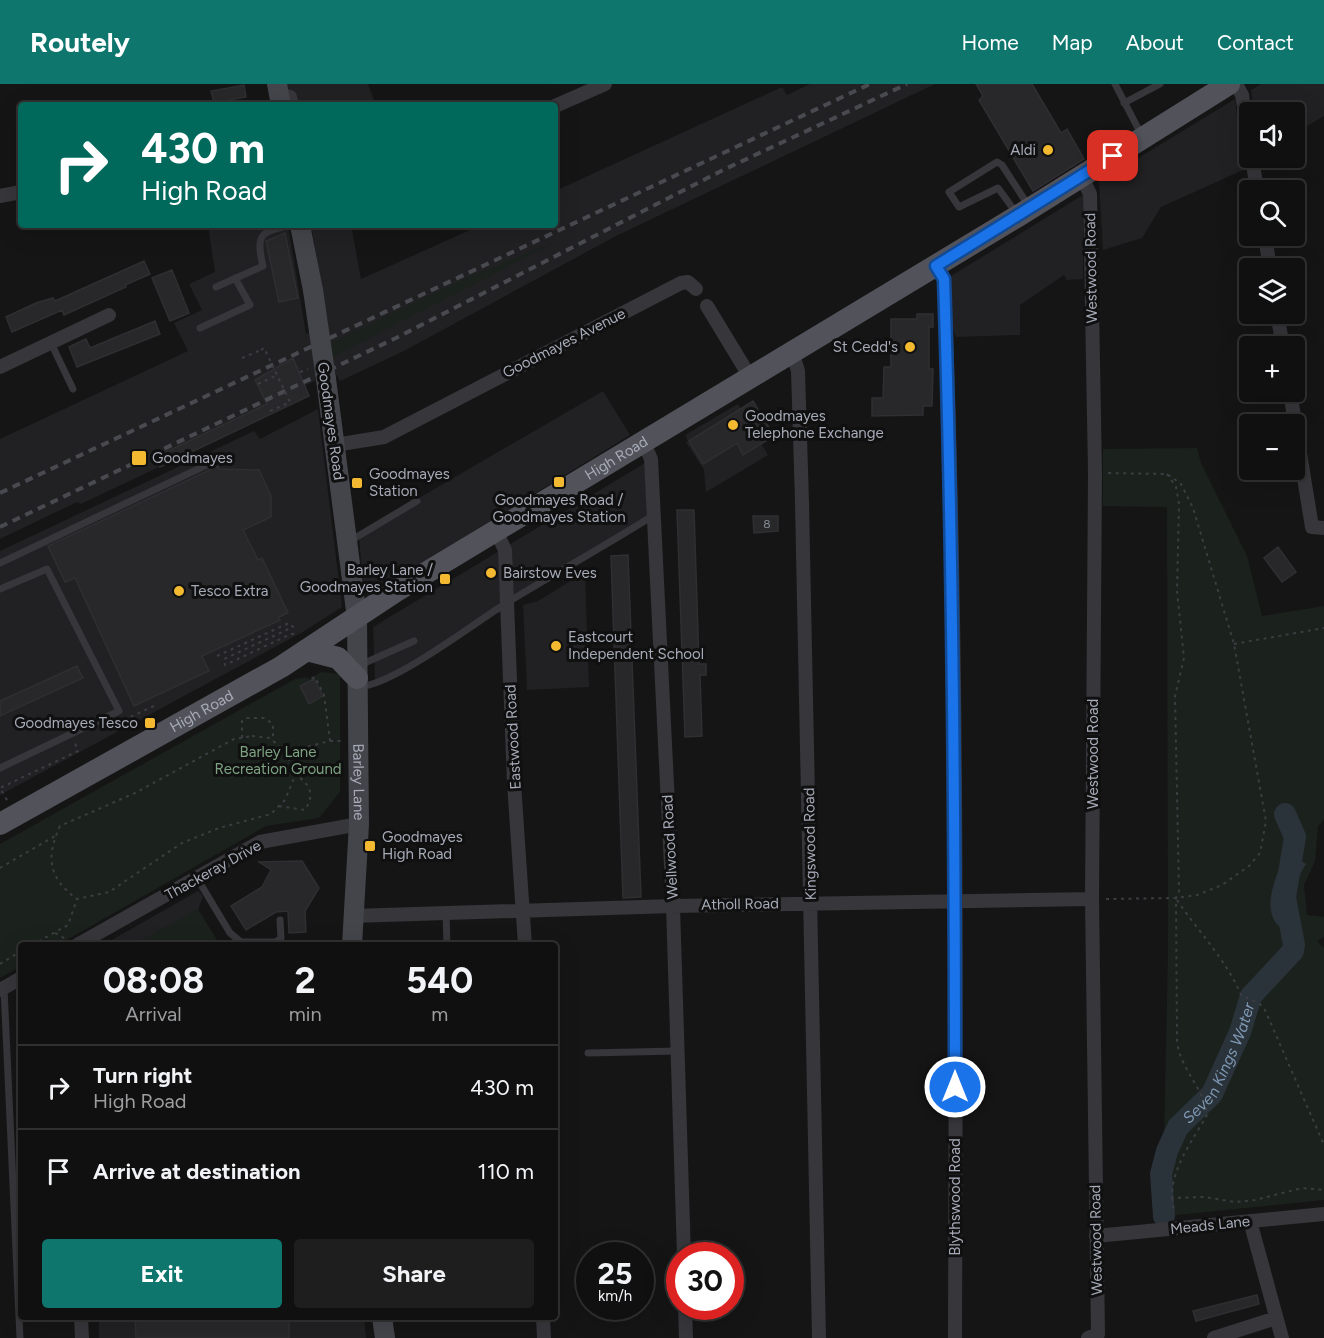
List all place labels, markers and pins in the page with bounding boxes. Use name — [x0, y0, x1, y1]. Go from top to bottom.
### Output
pin — [1087, 130, 1138, 181]
place label: Aldi — [1010, 141, 1036, 159]
marker: Aldi — [1041, 143, 1055, 157]
place label: St Cedd's — [833, 338, 898, 356]
marker: St Cedd's — [903, 340, 917, 354]
place label: Goodmayes Telephone Exchange — [745, 407, 884, 442]
marker: Goodmayes Telephone Exchange — [726, 418, 740, 432]
marker: Goodmayes — [130, 449, 148, 467]
place label: Goodmayes — [152, 449, 233, 467]
place label: Goodmayes Station — [369, 465, 450, 500]
marker: Goodmayes Road / Goodmayes Station — [552, 475, 566, 489]
marker: Goodmayes Station — [350, 476, 364, 490]
place label: Goodmayes Road / Goodmayes Station — [492, 491, 626, 526]
place label: Barley Lane / Goodmayes Station — [300, 561, 433, 596]
place label: Bairstow Eves — [503, 564, 597, 582]
marker: Bairstow Eves — [484, 566, 498, 580]
marker: Barley Lane / Goodmayes Station — [438, 572, 452, 586]
place label: Tesco Extra — [191, 582, 268, 600]
marker: Tesco Extra — [172, 584, 186, 598]
place label: Eastcourt Independent School — [568, 628, 704, 663]
marker: Eastcourt Independent School — [549, 639, 563, 653]
place label: Goodmayes Tesco — [14, 714, 138, 732]
marker: Goodmayes Tesco — [143, 716, 157, 730]
place label: Goodmayes High Road — [382, 828, 463, 863]
marker: Goodmayes High Road — [363, 839, 377, 853]

